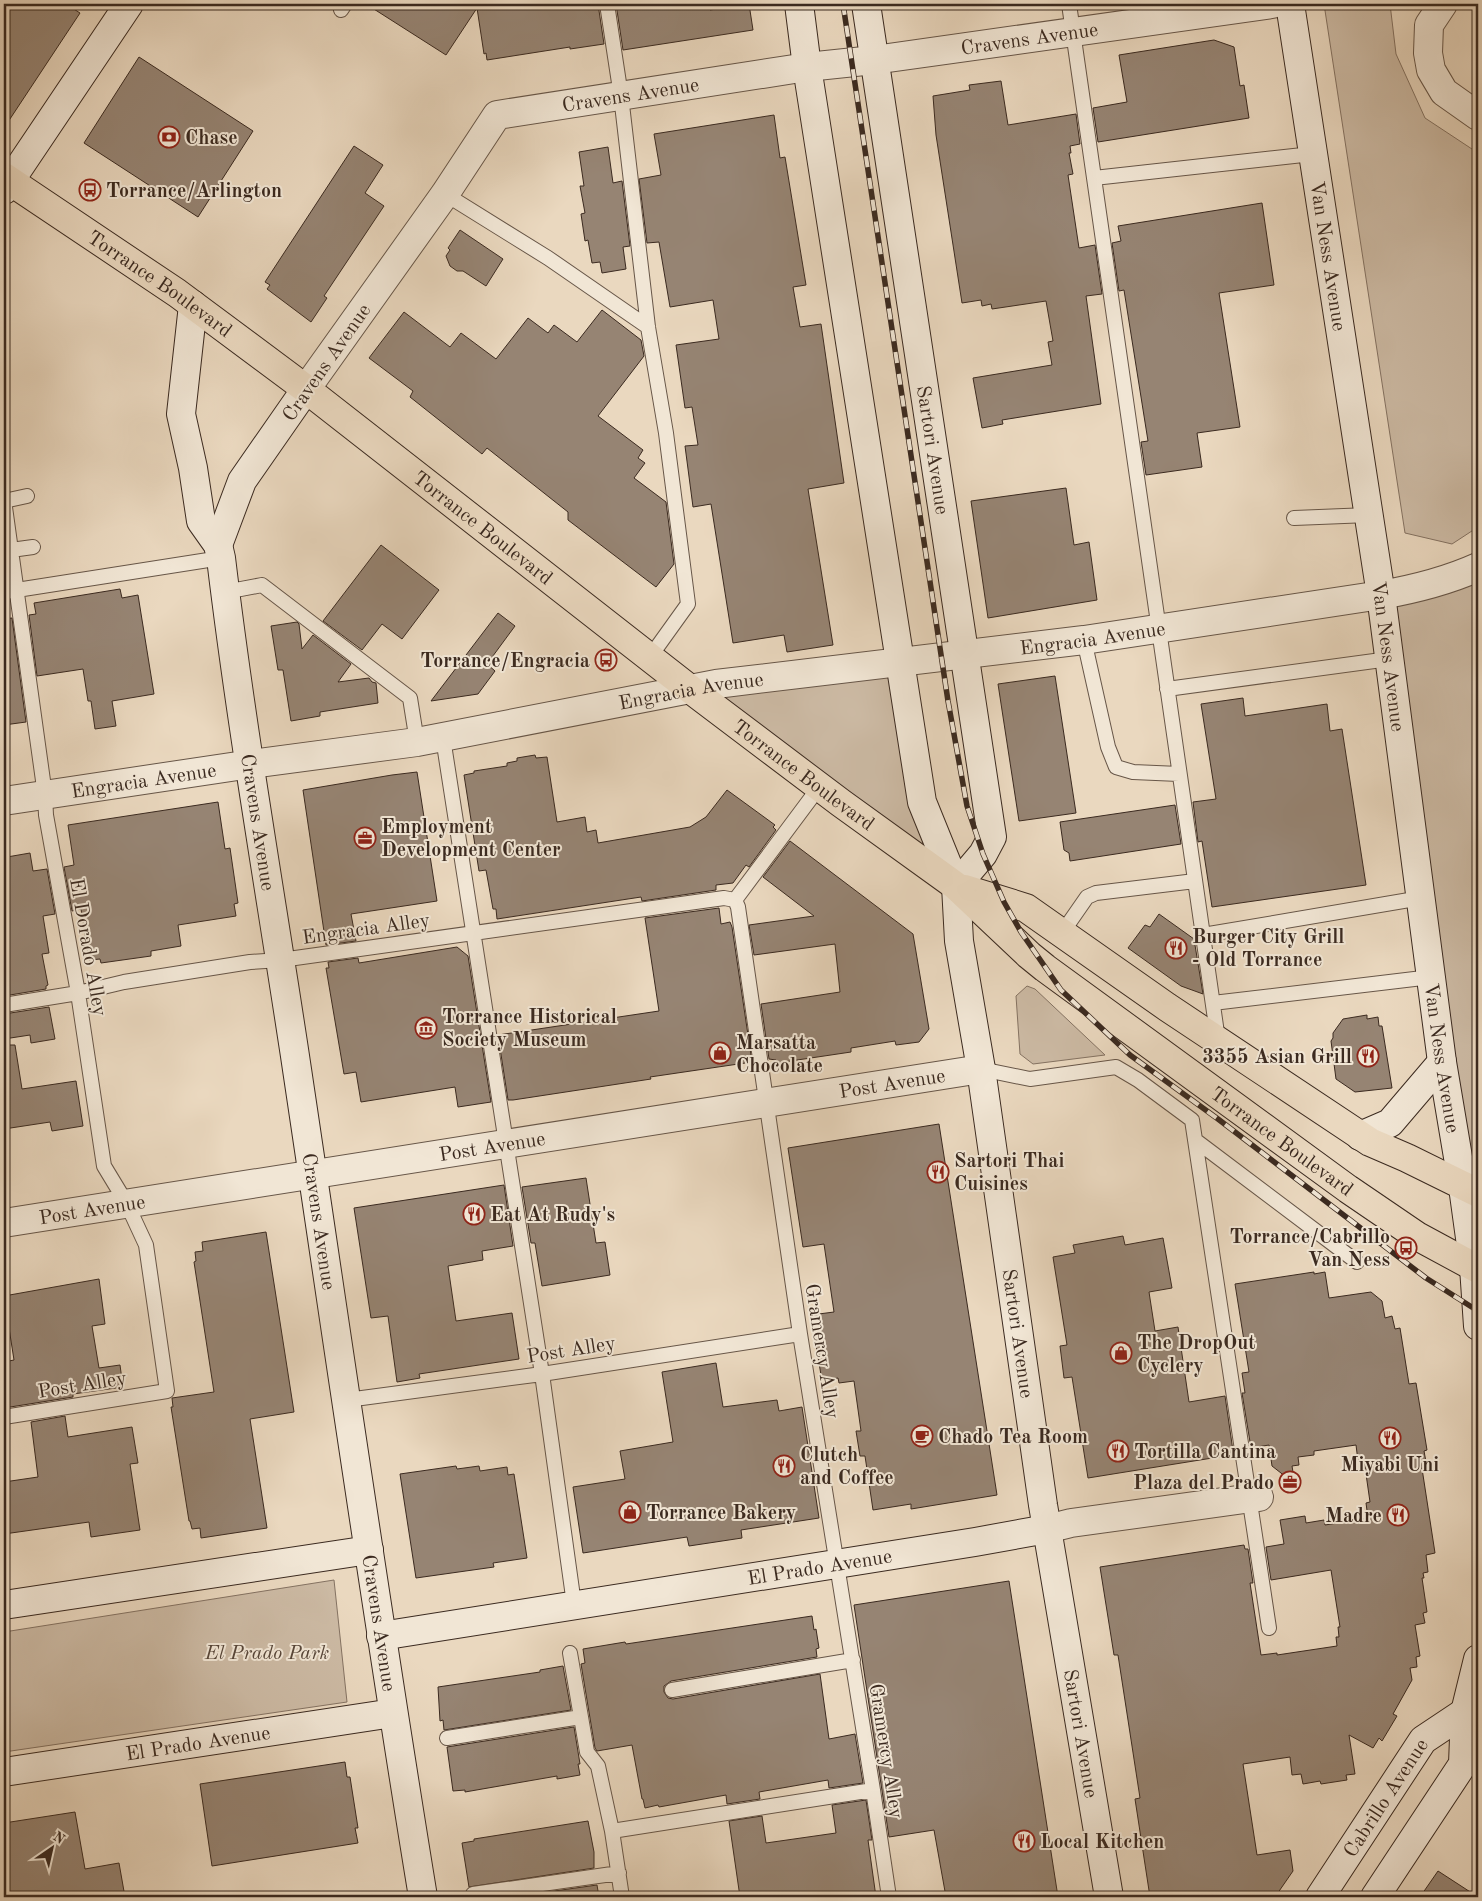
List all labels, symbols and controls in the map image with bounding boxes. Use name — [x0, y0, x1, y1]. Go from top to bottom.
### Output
street label: Cravens Avenue — [960, 21, 1100, 60]
street label: Cravens Avenue — [561, 76, 701, 117]
bank icon: Chase — [157, 125, 181, 149]
place label: Chase — [185, 129, 238, 149]
bus stop icon: Torrance/Arlington — [78, 178, 102, 202]
street label: Van Ness Avenue — [1305, 180, 1348, 333]
place label: Torrance/Arlington — [106, 182, 282, 202]
street label: Torrance Boulevard — [83, 228, 235, 342]
street label: Cravens Avenue — [280, 301, 375, 426]
street label: Sartori Avenue — [912, 384, 951, 516]
street label: Torrance Boulevard — [408, 469, 556, 590]
street label: Van Ness Avenue — [1367, 580, 1407, 733]
street label: Engracia Avenue — [1019, 620, 1167, 660]
bus stop icon: Torrance/Engracia — [594, 648, 618, 672]
place label: Torrance/Engracia — [420, 652, 590, 672]
street label: Engracia Avenue — [617, 670, 765, 715]
street label: Torrance Boulevard — [728, 717, 877, 836]
street label: Cravens Avenue — [236, 752, 277, 892]
street label: Engracia Avenue — [70, 761, 218, 803]
place label: Employment Development Center — [381, 818, 561, 861]
office icon: Employment Development Center — [353, 826, 377, 850]
street label: El Dorado Alley — [65, 877, 109, 1019]
street label: Engracia Alley — [301, 911, 432, 949]
place label: Burger City Grill - Old Torrance — [1192, 928, 1344, 971]
restaurant icon: Burger City Grill - Old Torrance — [1164, 936, 1188, 960]
street label: Van Ness Avenue — [1420, 982, 1462, 1135]
place label: Torrance Historical Society Museum — [442, 1008, 617, 1051]
museum icon: Torrance Historical Society Museum — [414, 1016, 438, 1040]
place label: Marsatta Chocolate — [736, 1034, 823, 1077]
shop icon: Marsatta Chocolate — [708, 1041, 732, 1065]
restaurant icon: 3355 Asian Grill — [1356, 1044, 1380, 1068]
place label: 3355 Asian Grill — [1202, 1047, 1352, 1068]
street label: Post Avenue — [838, 1067, 947, 1103]
street label: Torrance Boulevard — [1206, 1084, 1356, 1201]
street label: Post Avenue — [438, 1130, 547, 1166]
street label: Cravens Avenue — [298, 1152, 338, 1292]
place label: Sartori Thai Cuisines — [954, 1152, 1064, 1195]
restaurant icon: Sartori Thai Cuisines — [926, 1160, 950, 1184]
street label: Post Avenue — [38, 1193, 147, 1229]
restaurant icon: Eat At Rudy's — [462, 1202, 486, 1226]
place label: Eat At Rudy's — [490, 1206, 615, 1226]
place label: Torrance/Cabrillo Van Ness — [1230, 1228, 1390, 1271]
bus stop icon: Torrance/Cabrillo Van Ness — [1394, 1236, 1418, 1260]
street label: Sartori Avenue — [998, 1268, 1036, 1399]
street label: Gramercy Alley — [800, 1282, 842, 1421]
street label: Post Alley — [525, 1334, 618, 1368]
place label: The DropOut Cyclery — [1137, 1334, 1255, 1377]
shop icon: The DropOut Cyclery — [1109, 1341, 1133, 1365]
street label: Post Alley — [36, 1369, 129, 1403]
cafe icon: Chado Tea Room — [910, 1424, 934, 1448]
restaurant icon: Miyabi Uni — [1378, 1426, 1402, 1450]
place label: Chado Tea Room — [938, 1428, 1088, 1448]
restaurant icon: Tortilla Cantina — [1106, 1439, 1130, 1463]
place label: Tortilla Cantina — [1134, 1443, 1276, 1463]
place label: Clutch and Coffee — [800, 1446, 894, 1489]
restaurant icon: Clutch and Coffee — [772, 1454, 796, 1478]
place label: Miyabi Uni — [1341, 1456, 1439, 1476]
office icon: Plaza del Prado — [1278, 1470, 1302, 1494]
place label: Plaza del Prado — [1133, 1474, 1274, 1494]
shop icon: Torrance Bakery — [618, 1500, 642, 1524]
restaurant icon: Madre — [1386, 1503, 1410, 1527]
place label: Torrance Bakery — [646, 1504, 796, 1524]
place label: Madre — [1325, 1507, 1382, 1527]
street label: El Prado Avenue — [746, 1547, 894, 1590]
street label: Cravens Avenue — [357, 1553, 398, 1693]
park label: El Prado Park — [204, 1644, 329, 1664]
street label: Sartori Avenue — [1059, 1668, 1100, 1800]
street label: Gramercy Alley — [864, 1682, 906, 1821]
street label: El Prado Avenue — [124, 1724, 272, 1765]
street label: Cabrillo Avenue — [1341, 1736, 1433, 1861]
north arrow — [28, 1824, 78, 1874]
text: N — [50, 1829, 67, 1847]
restaurant icon: Local Kitchen — [1012, 1829, 1036, 1853]
place label: Local Kitchen — [1040, 1833, 1164, 1853]

